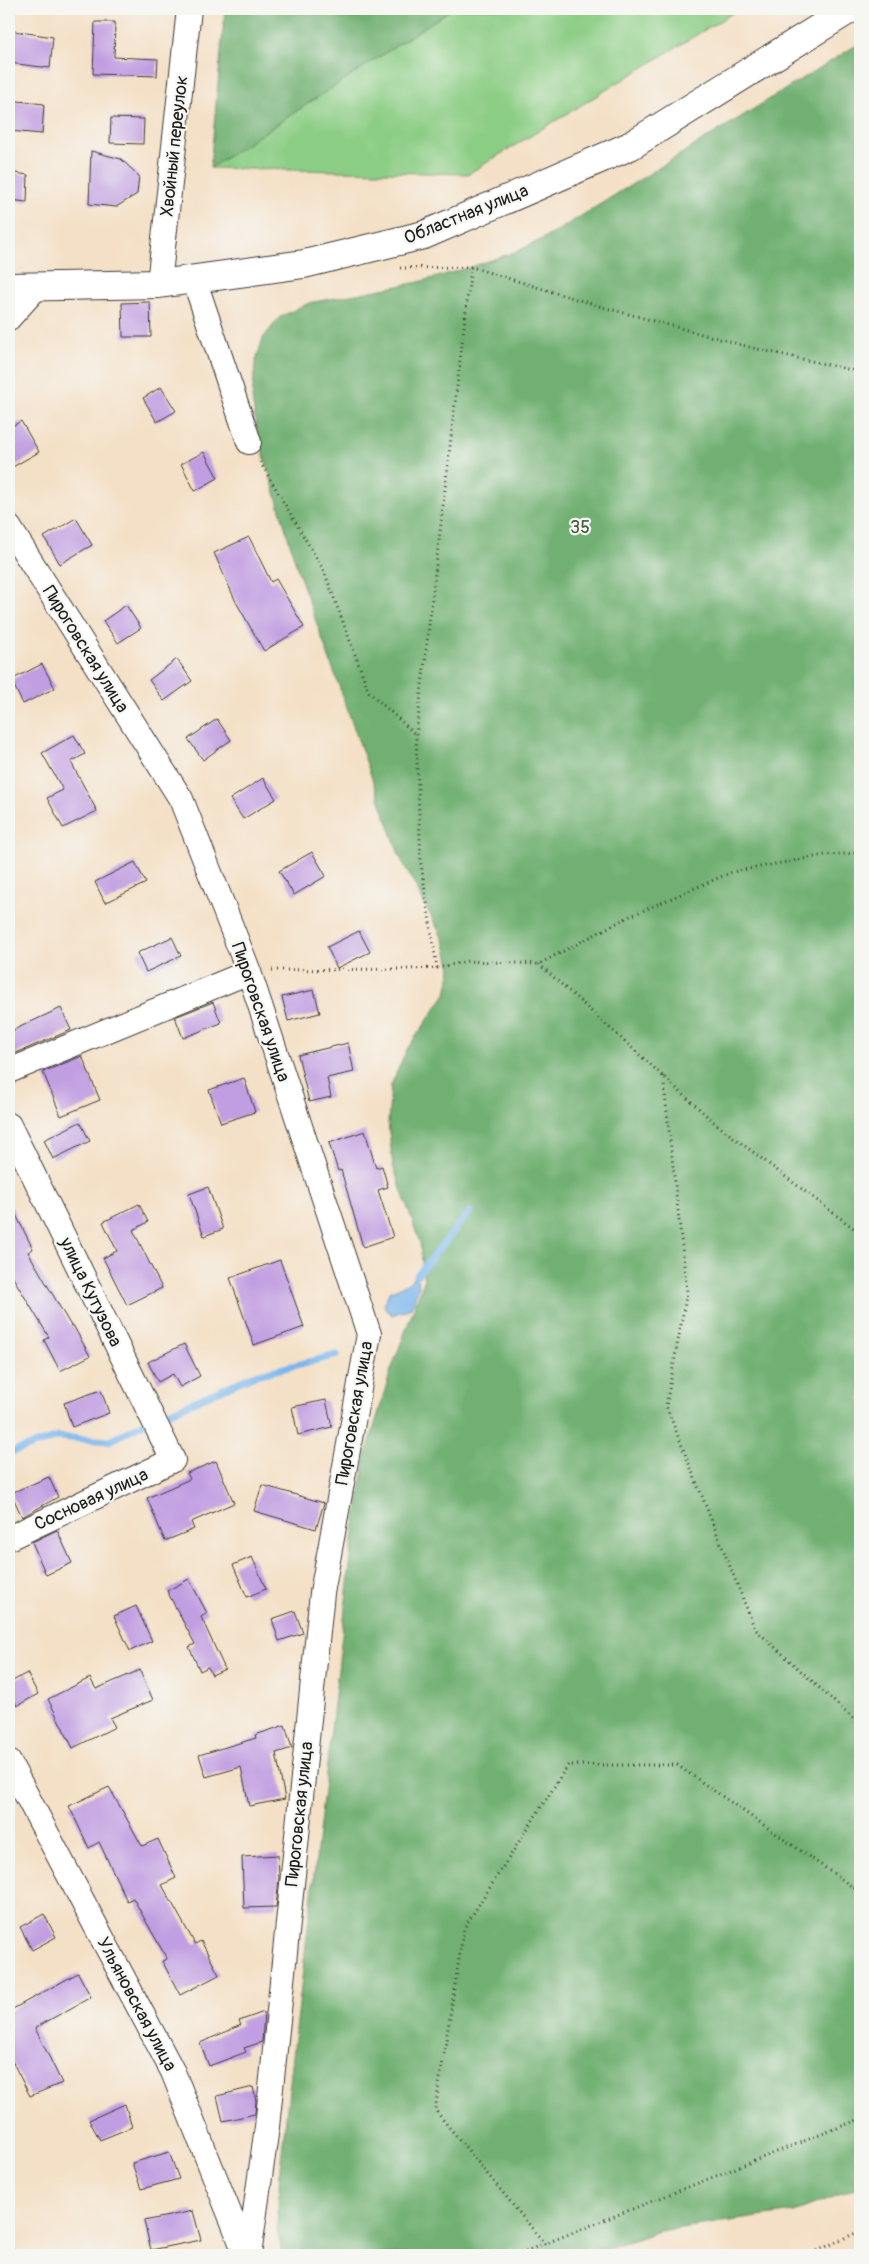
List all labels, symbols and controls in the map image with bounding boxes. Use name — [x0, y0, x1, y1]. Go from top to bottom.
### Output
street label: Хвойный переулок — [156, 75, 193, 218]
street label: Областная улица — [401, 179, 532, 250]
park label: 35 — [570, 516, 590, 539]
street label: Пироговская улица — [37, 581, 134, 717]
street label: Пироговская улица — [226, 940, 295, 1085]
street label: улица Кутузова — [54, 1233, 127, 1351]
street label: Пироговская улица — [331, 1339, 378, 1487]
street label: Сосновая улица — [31, 1463, 152, 1536]
street label: Пироговская улица — [280, 1740, 319, 1888]
street label: Ульяновская улица — [92, 1933, 182, 2075]

